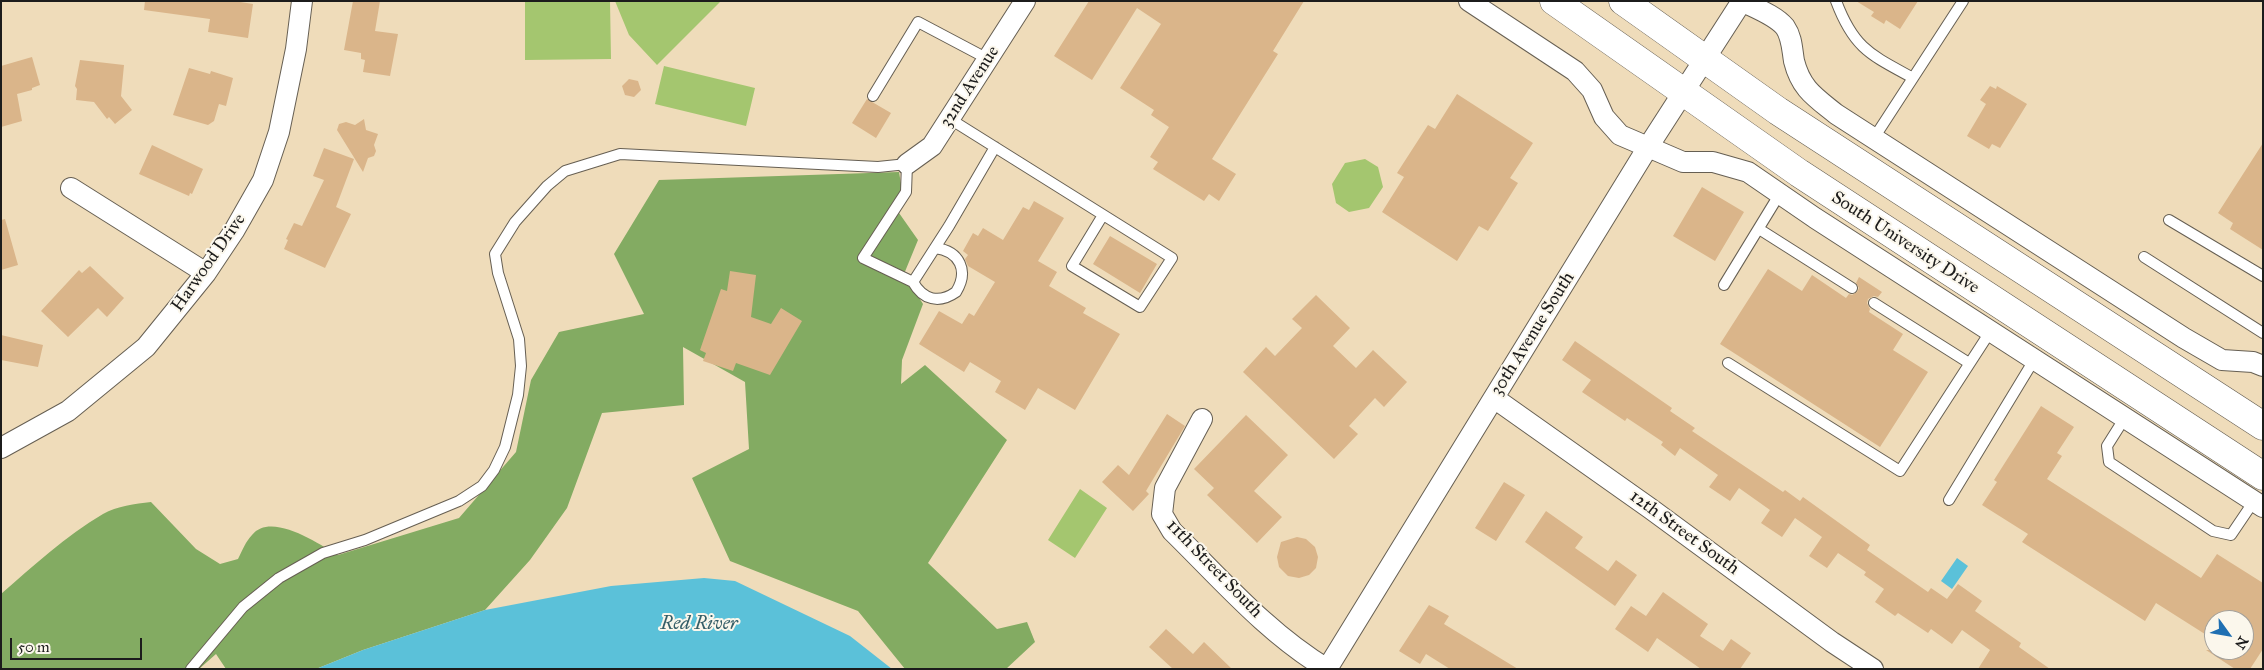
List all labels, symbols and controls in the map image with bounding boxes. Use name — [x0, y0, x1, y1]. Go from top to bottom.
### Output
street label: 32nd Avenue — [936, 42, 1004, 132]
street label: South University Drive — [1827, 187, 1983, 299]
street label: Harwood Drive — [167, 210, 251, 316]
street label: 30th Avenue South — [1486, 268, 1580, 400]
street label: 12th Street South — [1625, 486, 1743, 580]
street label: 11th Street South — [1162, 515, 1266, 623]
north arrow — [2204, 610, 2254, 660]
water label: Red River — [660, 613, 738, 635]
scale bar — [12, 628, 145, 660]
text: N — [2231, 633, 2252, 652]
text: 50 m — [18, 638, 50, 656]

